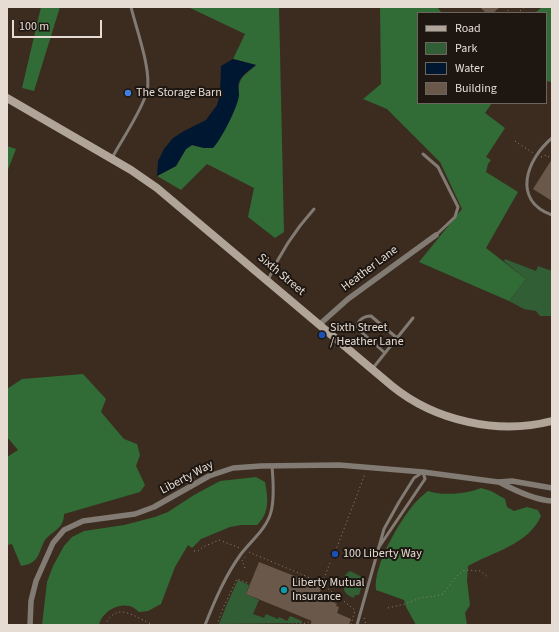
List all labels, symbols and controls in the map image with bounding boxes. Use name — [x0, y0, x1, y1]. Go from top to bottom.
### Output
scale bar — [14, 12, 104, 38]
legend — [417, 12, 547, 104]
text: 100 m — [19, 18, 49, 35]
text: Road — [455, 20, 481, 37]
text: Park — [455, 40, 477, 57]
text: Water — [455, 60, 484, 77]
text: Building — [455, 80, 497, 97]
place label: The Storage Barn — [136, 86, 222, 100]
marker: The Storage Barn — [123, 88, 133, 98]
street label: Heather Lane — [339, 243, 401, 295]
street label: Sixth Street — [254, 251, 308, 299]
place label: Sixth Street / Heather Lane — [330, 321, 404, 349]
marker: Sixth Street / Heather Lane — [317, 330, 327, 340]
street label: Liberty Way — [158, 458, 216, 498]
place label: 100 Liberty Way — [343, 547, 422, 561]
marker: 100 Liberty Way — [330, 549, 340, 559]
place label: Liberty Mutual Insurance — [292, 576, 365, 604]
marker: Liberty Mutual Insurance — [279, 585, 289, 595]

